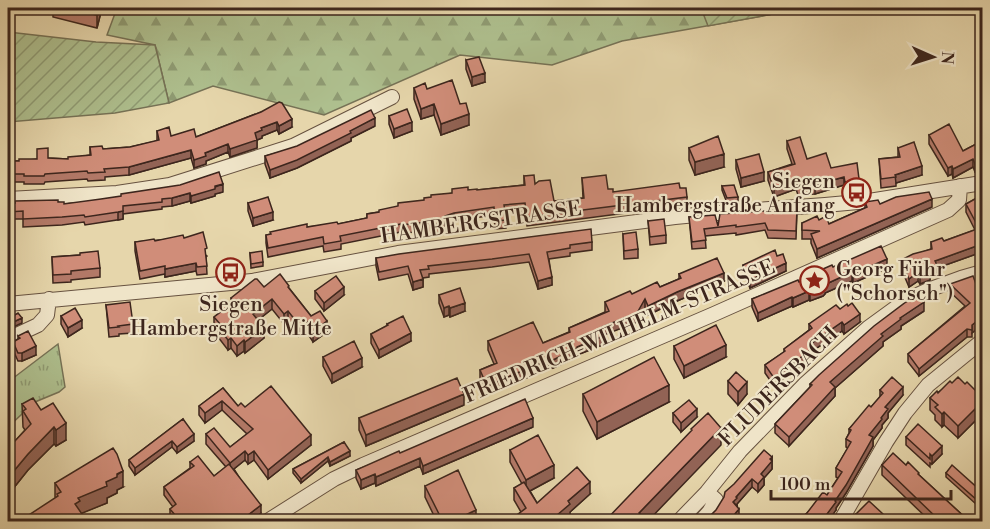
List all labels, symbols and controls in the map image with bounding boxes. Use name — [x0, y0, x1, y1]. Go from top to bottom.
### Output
north arrow — [903, 27, 963, 87]
text: N — [937, 51, 957, 65]
place label: Siegen Hambergstraße Anfang — [615, 169, 835, 219]
bus stop icon: Siegen Hambergstraße Anfang — [840, 177, 872, 209]
street label: HAMBERGSTRASSE — [379, 196, 583, 250]
street label: FRIEDRICH-WILHELM-STRASSE — [460, 254, 779, 410]
bus stop icon: Siegen Hambergstraße Mitte — [215, 257, 247, 289]
place label: Georg Führ ("Schorsch") — [836, 257, 954, 307]
place icon: Georg Führ ("Schorsch") — [799, 265, 831, 297]
place label: Siegen Hambergstraße Mitte — [130, 292, 332, 342]
street label: FLUDERSBACH — [713, 321, 844, 452]
scale bar — [771, 463, 951, 501]
text: 100 m — [780, 473, 831, 496]

